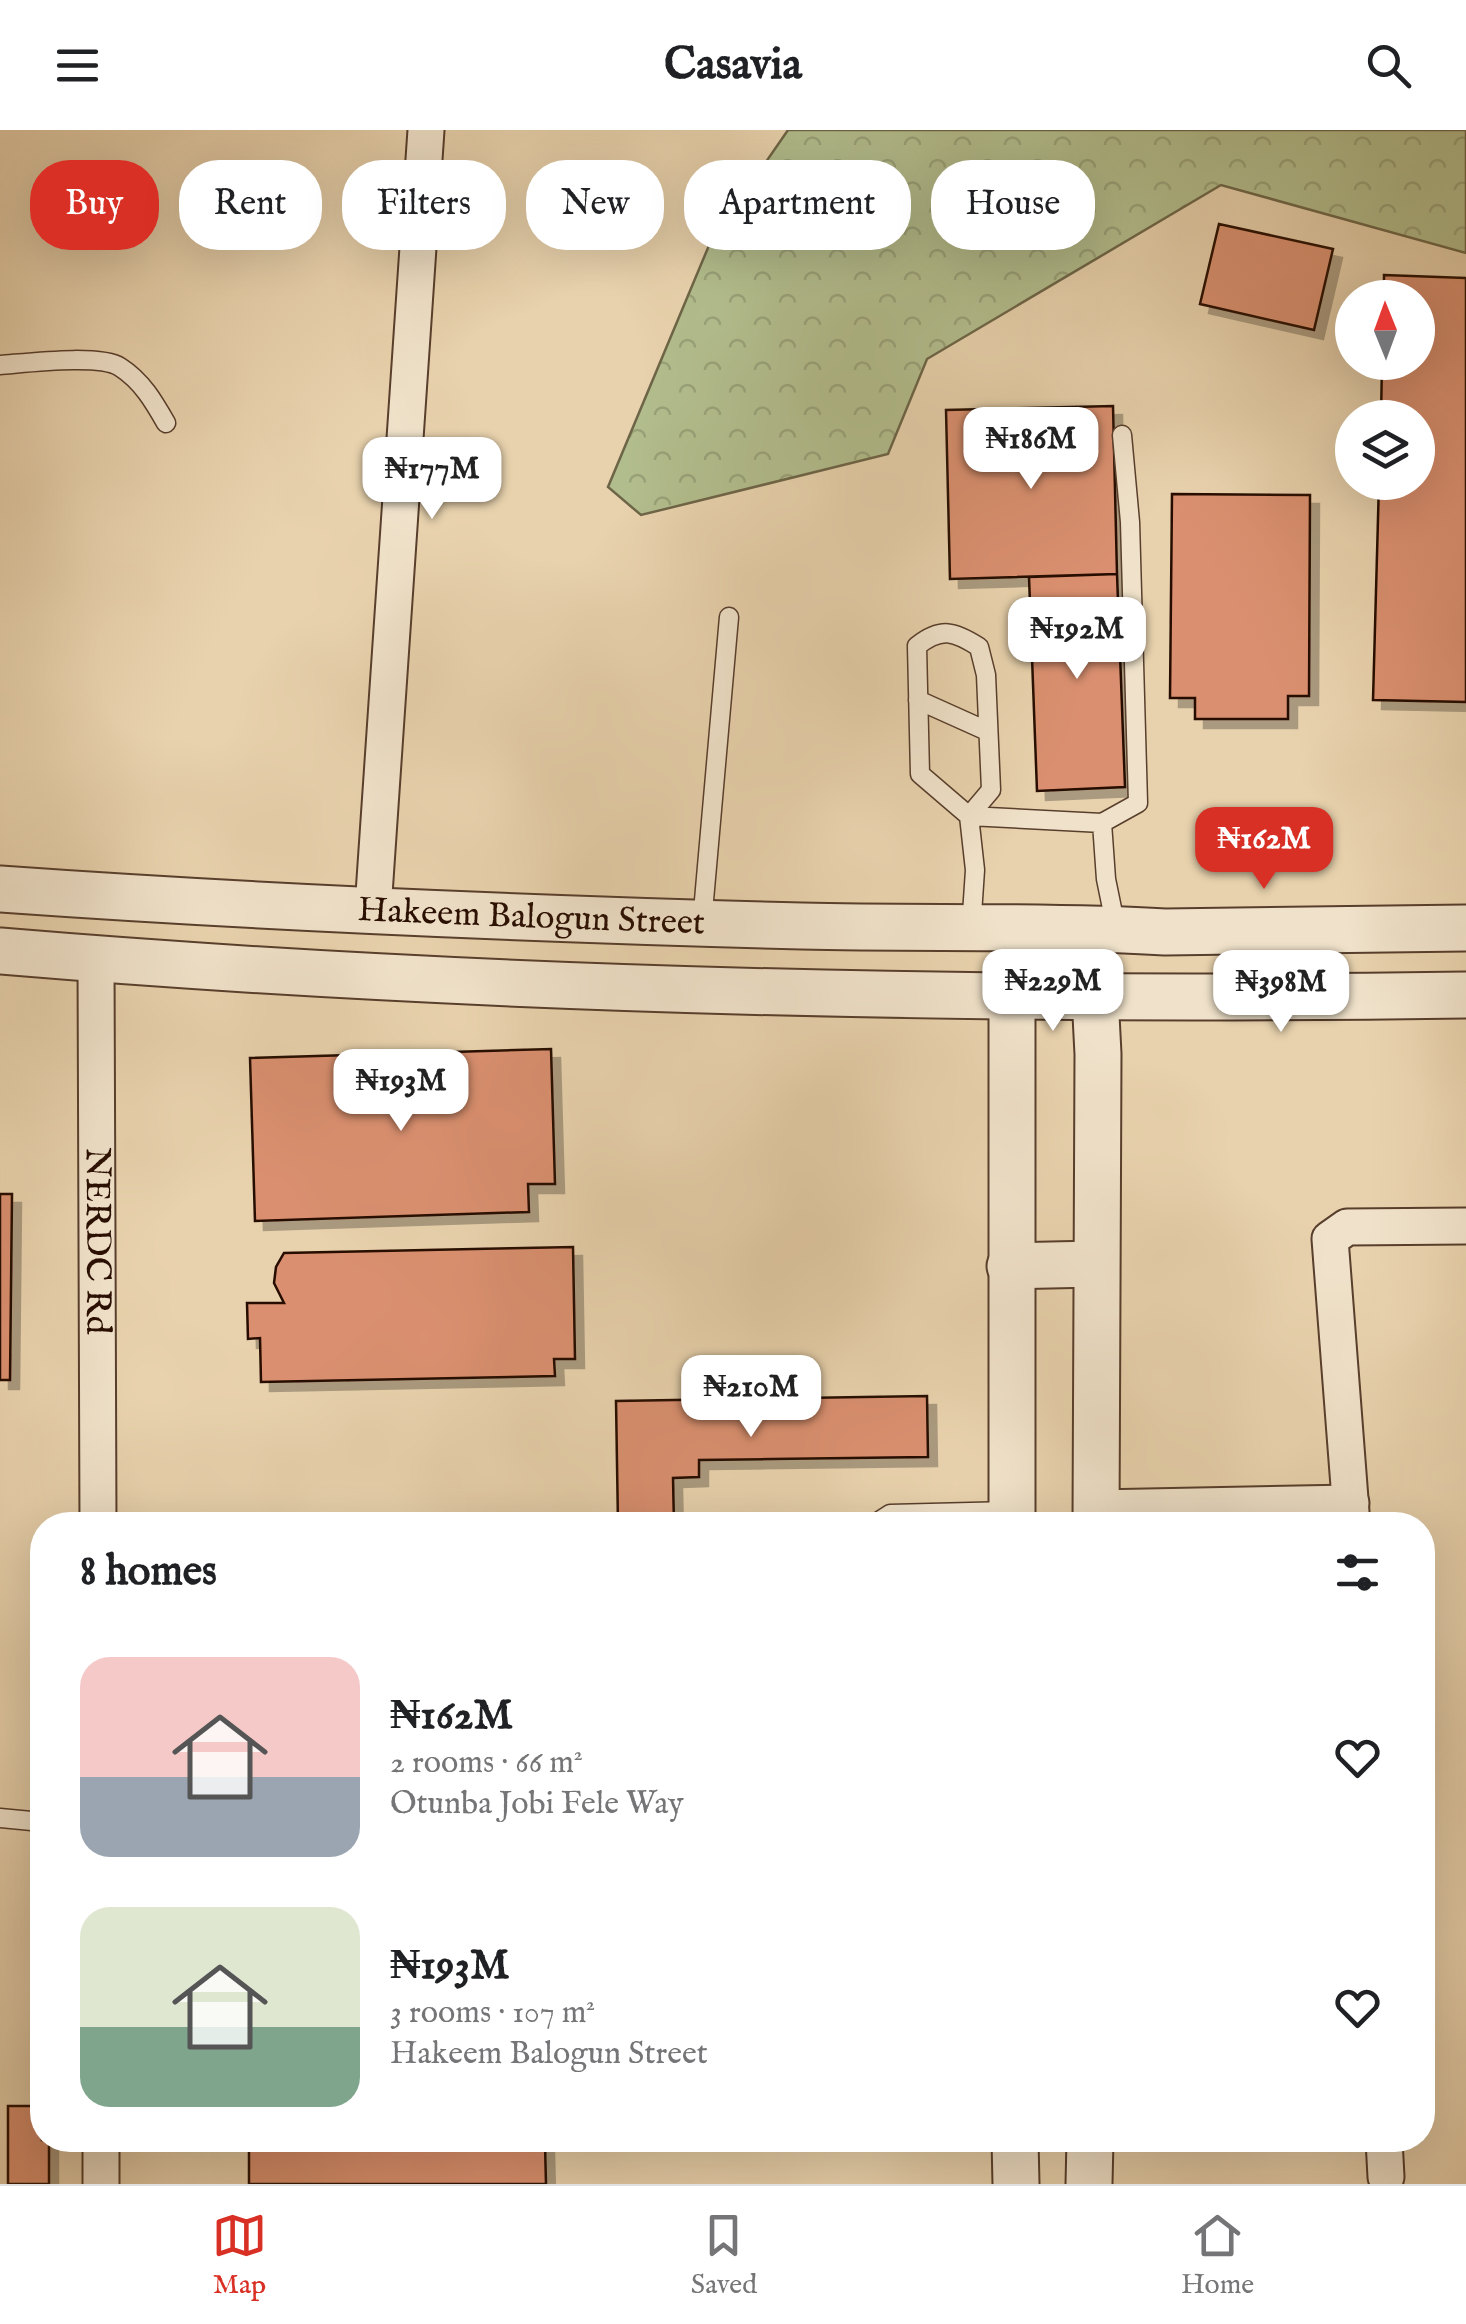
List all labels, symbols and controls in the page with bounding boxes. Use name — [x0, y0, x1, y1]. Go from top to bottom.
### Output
text: Casavia — [664, 37, 802, 94]
icon: menu — [50, 38, 105, 93]
icon: search — [1361, 38, 1416, 93]
chip: Buy — [30, 160, 159, 250]
chip: Rent — [179, 160, 322, 250]
chip: Filters — [342, 160, 506, 250]
chip: New — [526, 160, 664, 250]
chip: Apartment — [684, 160, 911, 250]
chip: House — [931, 160, 1095, 250]
north arrow — [1335, 280, 1435, 380]
map controls — [1335, 280, 1435, 500]
button: layers — [1335, 400, 1435, 500]
pin: ₦186M — [961, 407, 1101, 492]
text: ₦186M — [985, 419, 1077, 460]
pin: ₦177M — [362, 437, 502, 522]
text: ₦177M — [384, 449, 480, 490]
pin: ₦192M — [1007, 597, 1147, 682]
text: ₦192M — [1030, 609, 1124, 650]
pin: ₦162M — [1194, 807, 1334, 892]
text: ₦162M — [1217, 819, 1311, 860]
street label: Hakeem Balogun Street — [357, 888, 706, 946]
pin: ₦229M — [983, 949, 1123, 1034]
pin: ₦398M — [1211, 950, 1351, 1035]
text: ₦229M — [1004, 961, 1102, 1002]
text: ₦398M — [1235, 962, 1327, 1003]
pin: ₦193M — [331, 1049, 471, 1134]
text: ₦193M — [355, 1061, 447, 1102]
street label: NERDC Rd — [74, 1147, 120, 1335]
pin: ₦210M — [681, 1355, 821, 1440]
text: ₦210M — [703, 1367, 799, 1408]
icon: filters — [1330, 1545, 1385, 1600]
text: 8 homes — [80, 1546, 217, 1599]
text: ₦162M — [390, 1690, 513, 1743]
icon: home — [160, 1697, 280, 1817]
icon: heart — [1330, 1730, 1385, 1785]
text: 2 rooms · 66 m² — [390, 1743, 583, 1784]
text: Otunba Jobi Fele Way — [390, 1784, 684, 1825]
text: ₦193M — [390, 1940, 510, 1993]
icon: home — [160, 1947, 280, 2067]
icon: heart — [1330, 1980, 1385, 2035]
text: 3 rooms · 107 m² — [390, 1993, 595, 2034]
text: Hakeem Balogun Street — [390, 2034, 708, 2075]
tab: Map — [212, 2208, 267, 2303]
tab: Saved — [691, 2208, 757, 2303]
tab: Home — [1181, 2208, 1254, 2303]

